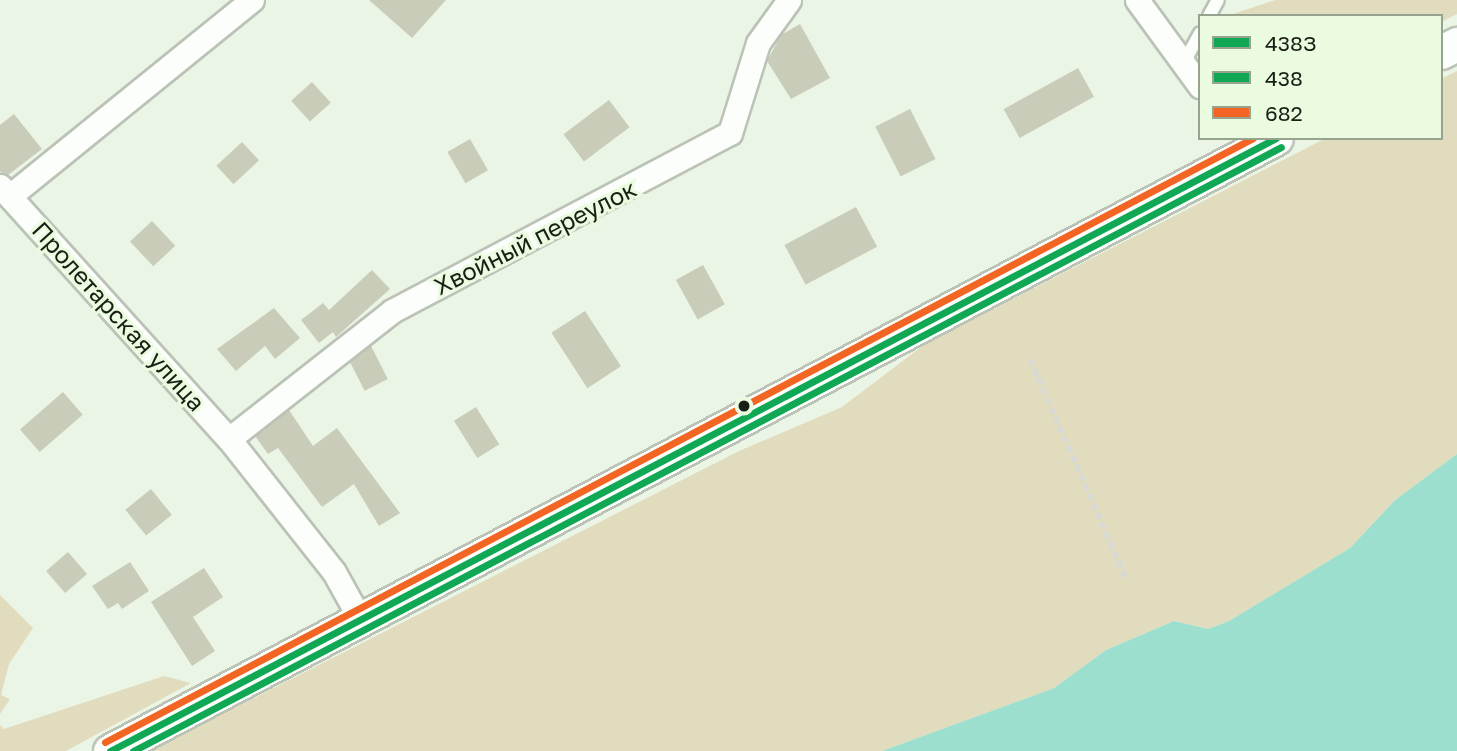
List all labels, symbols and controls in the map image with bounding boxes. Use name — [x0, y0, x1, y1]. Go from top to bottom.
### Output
legend — [1198, 14, 1443, 140]
text: 438З — [1265, 30, 1316, 56]
text: 438 — [1265, 65, 1303, 91]
text: 682 — [1265, 100, 1303, 126]
street label: Хвойный переулок — [429, 174, 641, 300]
street label: Пролетарская улица — [27, 216, 211, 416]
unlabelled marker — [737, 399, 751, 413]

